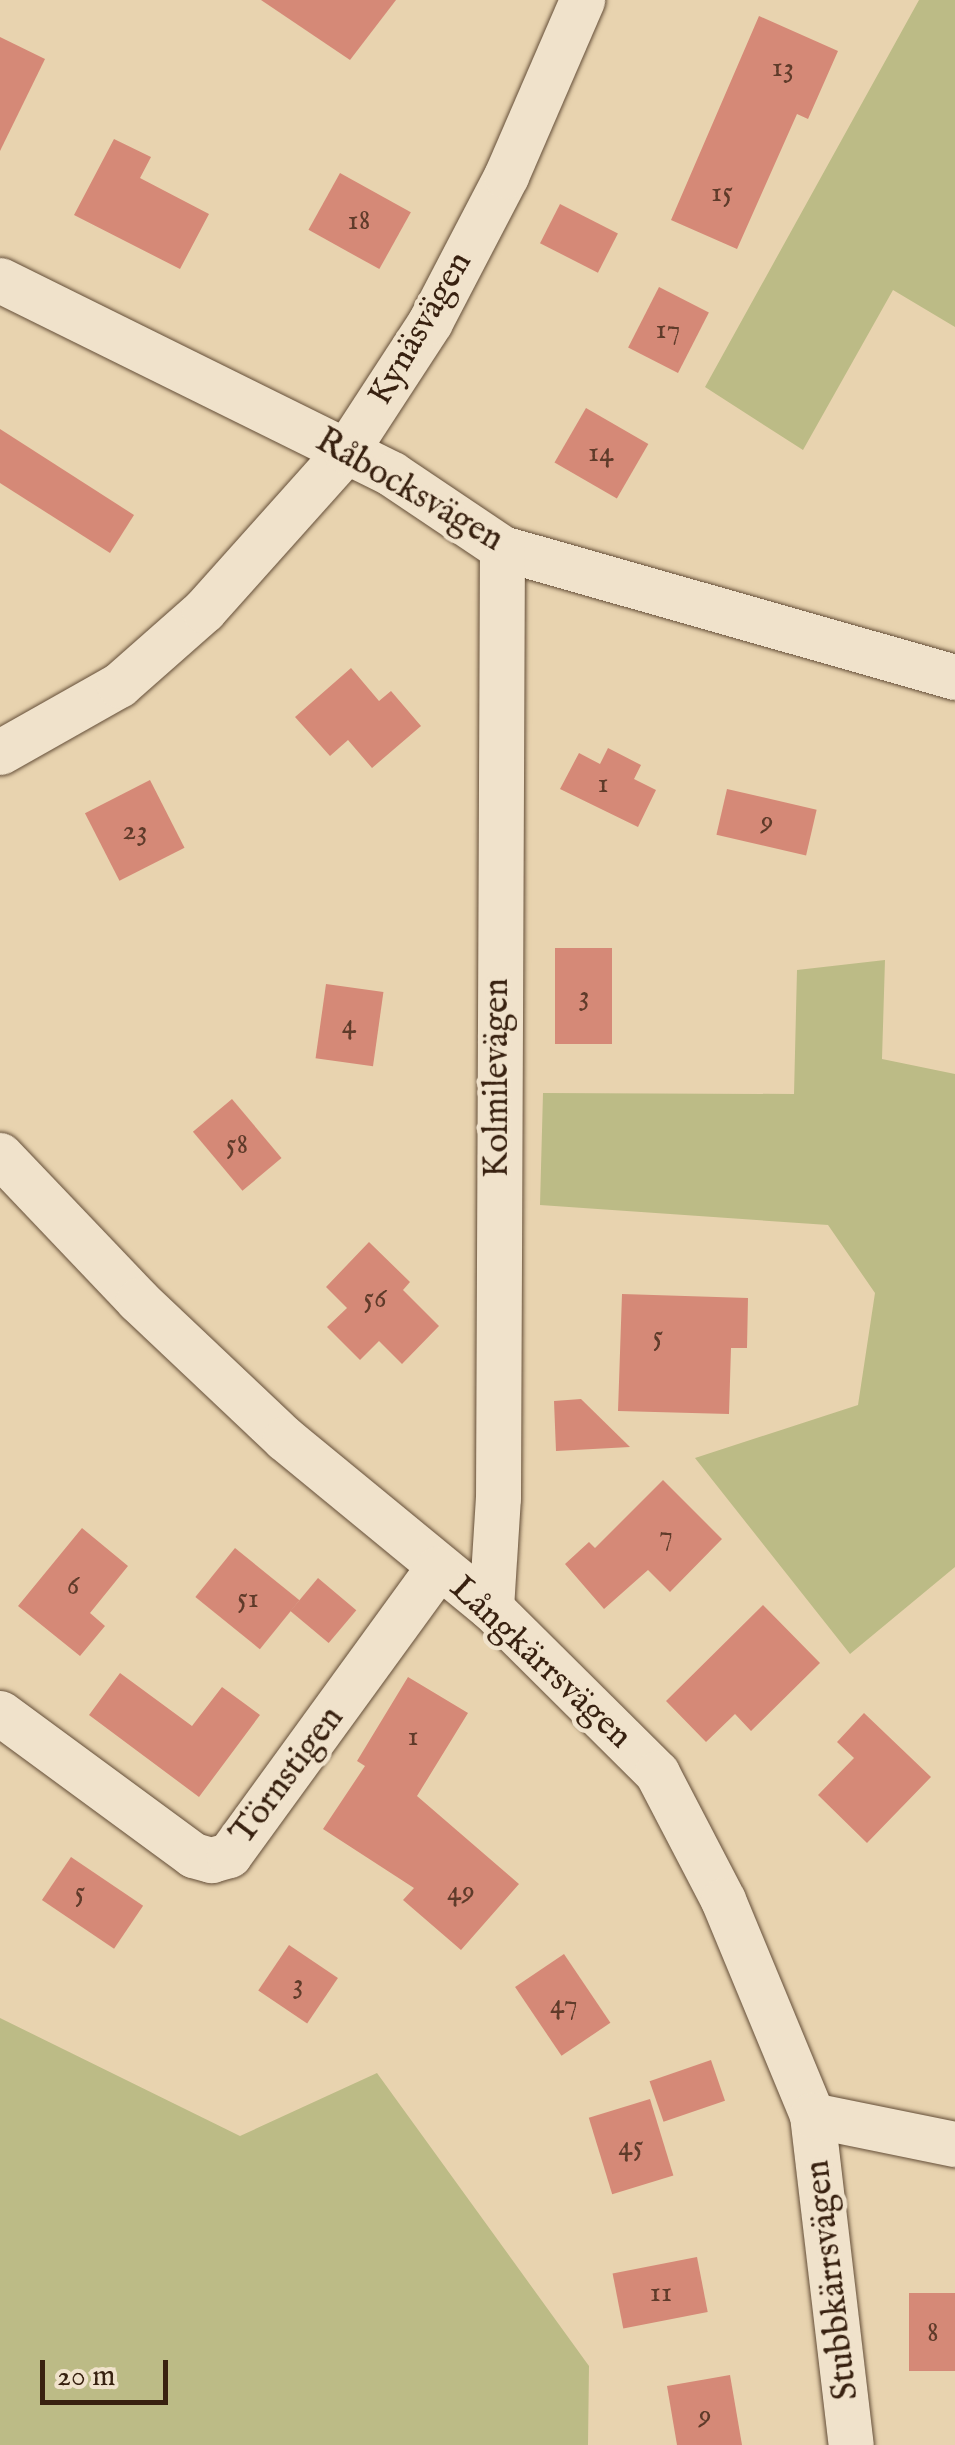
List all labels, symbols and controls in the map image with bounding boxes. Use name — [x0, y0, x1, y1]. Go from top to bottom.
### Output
house number: 13 — [772, 50, 794, 86]
house number: 15 — [711, 175, 733, 211]
house number: 18 — [348, 203, 370, 239]
street label: Kynäsvägen — [360, 245, 482, 413]
house number: 17 — [655, 312, 681, 348]
street label: Råbocksvägen — [308, 420, 510, 562]
house number: 14 — [588, 435, 614, 471]
house number: 1 — [597, 766, 609, 802]
house number: 9 — [760, 804, 774, 840]
house number: 23 — [122, 813, 148, 849]
street label: Kolmilevägen — [477, 978, 519, 1178]
house number: 3 — [578, 978, 590, 1014]
house number: 4 — [342, 1007, 356, 1043]
house number: 58 — [226, 1127, 248, 1163]
house number: 56 — [363, 1281, 387, 1317]
house number: 5 — [653, 1319, 663, 1355]
house number: 7 — [659, 1518, 673, 1554]
house number: 6 — [67, 1568, 79, 1604]
street label: Långkärrsvägen — [440, 1568, 640, 1758]
house number: 51 — [237, 1581, 259, 1617]
street label: Törnstigen — [222, 1699, 354, 1853]
house number: 1 — [407, 1719, 419, 1755]
house number: 49 — [447, 1874, 475, 1910]
house number: 5 — [75, 1875, 85, 1911]
house number: 3 — [292, 1966, 304, 2002]
house number: 47 — [550, 1987, 578, 2023]
house number: 45 — [618, 2129, 644, 2165]
street label: Stubbkärrsvägen — [797, 2158, 869, 2402]
house number: 11 — [650, 2275, 672, 2311]
house number: 8 — [927, 2315, 939, 2351]
scale bar — [45, 2340, 172, 2402]
text: 20 m — [57, 2358, 116, 2396]
house number: 9 — [698, 2398, 712, 2434]

